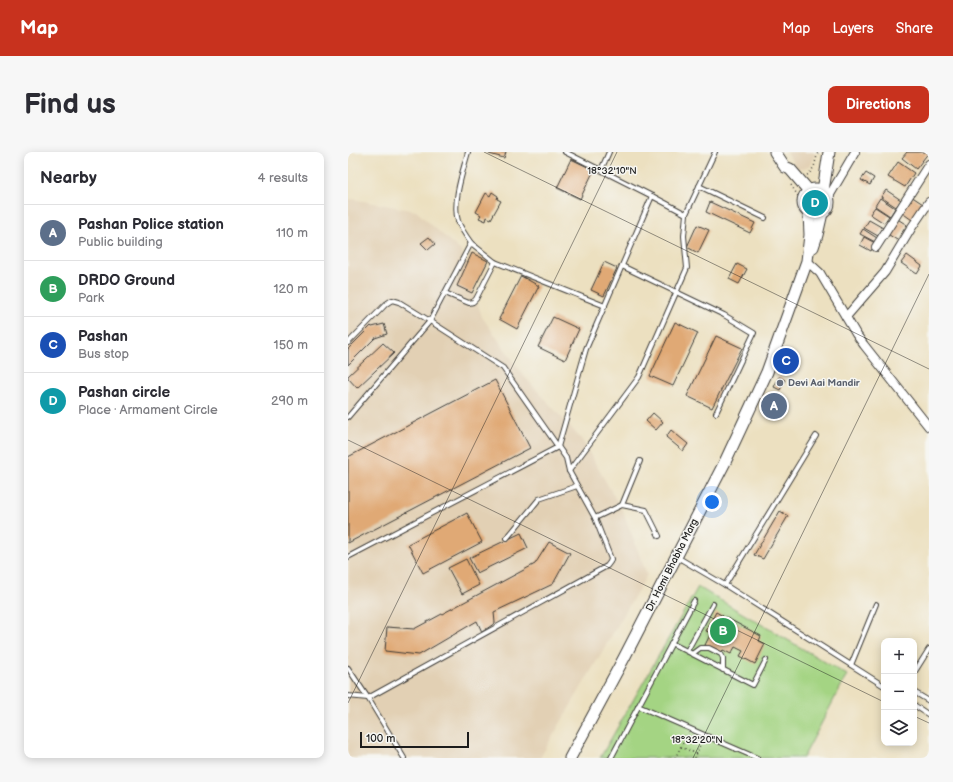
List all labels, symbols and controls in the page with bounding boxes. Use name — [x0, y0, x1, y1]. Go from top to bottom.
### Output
text: Map — [20, 17, 58, 40]
text: Map — [782, 20, 810, 37]
text: Layers — [832, 20, 874, 37]
text: Share — [896, 20, 933, 37]
button: Directions — [828, 86, 929, 123]
text: Find us — [24, 88, 116, 121]
text: 18°32'10"N — [587, 165, 637, 177]
text: Nearby — [40, 168, 97, 188]
text: 4 results — [258, 170, 308, 186]
pin: D — [802, 188, 828, 218]
text: Pashan Police station — [78, 215, 224, 234]
text: A — [49, 225, 57, 241]
text: 110 m — [276, 225, 308, 241]
text: Public building — [78, 234, 163, 250]
text: DRDO Ground — [78, 271, 175, 290]
text: B — [48, 281, 58, 297]
text: 120 m — [273, 281, 308, 297]
text: Park — [78, 290, 104, 306]
text: Pashan — [78, 327, 128, 346]
text: C — [48, 337, 58, 353]
text: 150 m — [274, 337, 308, 353]
text: Bus stop — [78, 346, 129, 362]
pin: C — [773, 346, 799, 376]
place label: Devi Aai Mandir — [788, 377, 861, 389]
marker: Devi Aai Mandir — [775, 378, 785, 388]
text: Pashan circle — [78, 383, 170, 402]
pin: A — [761, 391, 787, 421]
text: D — [48, 393, 58, 409]
text: 290 m — [271, 393, 308, 409]
text: Place · Armament Circle — [78, 402, 218, 418]
your location — [702, 492, 722, 512]
street label: Dr. Homi Bhabha Marg — [643, 516, 701, 613]
pin: B — [710, 616, 736, 646]
map controls — [881, 638, 917, 746]
button: + — [881, 638, 917, 674]
button: − — [881, 674, 917, 710]
button: layers — [881, 710, 917, 746]
scale bar — [360, 730, 469, 749]
text: 100 m — [366, 732, 395, 745]
text: 18°32'20"N — [671, 734, 723, 746]

